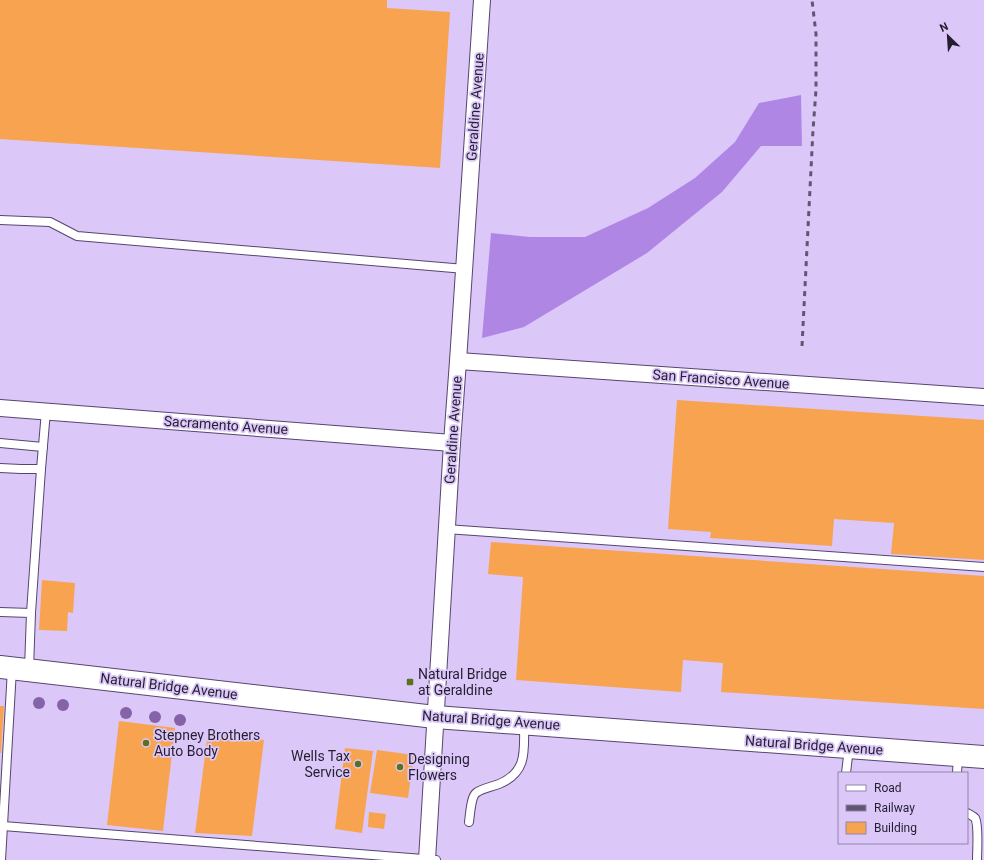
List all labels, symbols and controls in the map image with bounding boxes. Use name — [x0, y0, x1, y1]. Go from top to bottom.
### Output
north arrow — [928, 16, 968, 56]
text: N — [938, 20, 950, 35]
street label: Geraldine Avenue — [463, 52, 487, 162]
street label: San Francisco Avenue — [652, 366, 790, 392]
street label: Geraldine Avenue — [441, 375, 465, 485]
street label: Sacramento Avenue — [163, 413, 289, 437]
place label: Natural Bridge at Geraldine — [418, 666, 507, 698]
street label: Natural Bridge Avenue — [99, 670, 239, 702]
marker: Natural Bridge at Geraldine — [405, 677, 415, 687]
street label: Natural Bridge Avenue — [422, 707, 560, 733]
place label: Stepney Brothers Auto Body — [154, 727, 260, 759]
street label: Natural Bridge Avenue — [745, 732, 883, 758]
marker: Stepney Brothers Auto Body — [141, 738, 151, 748]
place label: Wells Tax Service — [291, 748, 350, 780]
place label: Designing Flowers — [408, 751, 470, 783]
marker: Wells Tax Service — [353, 759, 363, 769]
marker: Designing Flowers — [395, 762, 405, 772]
legend — [838, 772, 968, 844]
text: Road — [874, 781, 902, 795]
text: Railway — [874, 801, 915, 815]
text: Building — [874, 821, 917, 835]

